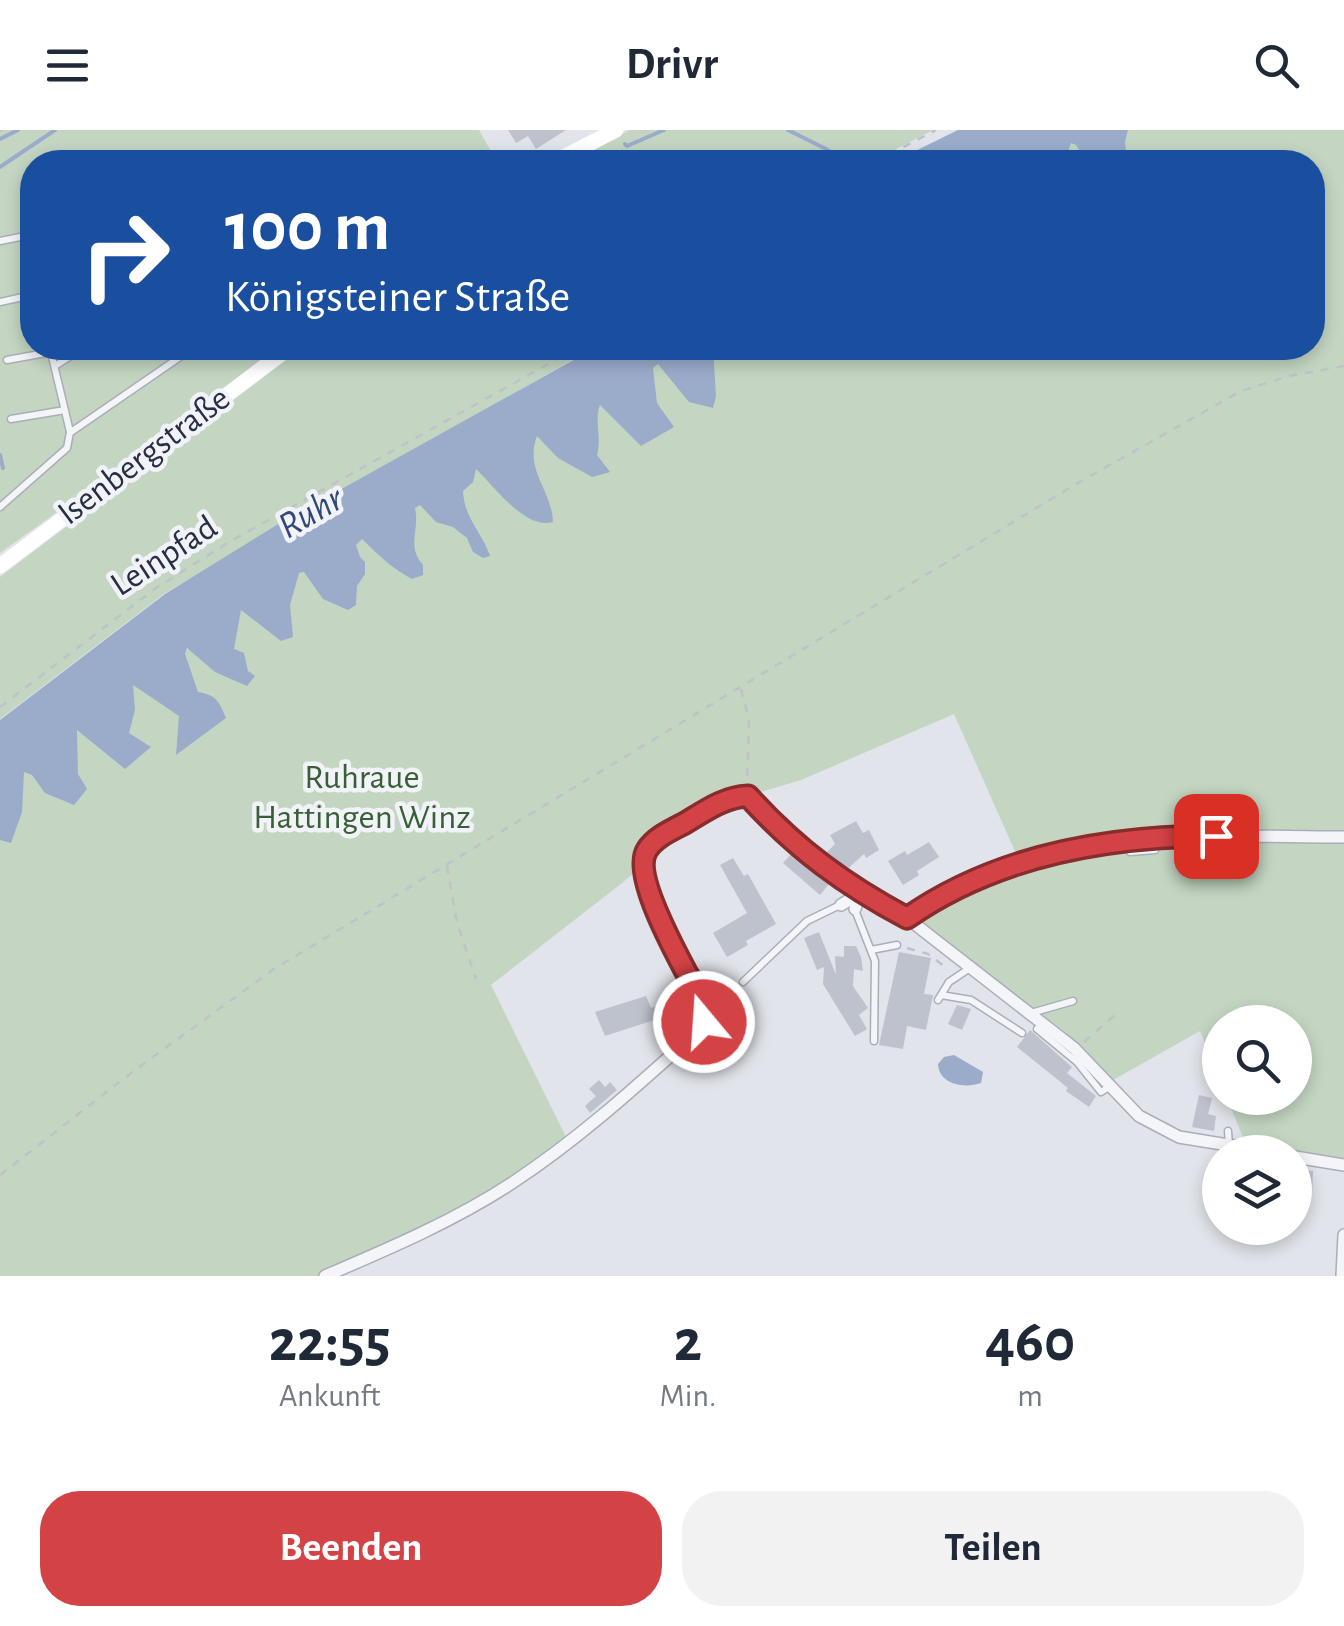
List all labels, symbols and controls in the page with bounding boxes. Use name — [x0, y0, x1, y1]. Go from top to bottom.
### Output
icon: menu — [40, 38, 95, 93]
icon: search — [1249, 38, 1304, 93]
text: Drivr — [626, 42, 718, 87]
icon: right — [60, 190, 190, 320]
text: 100 m — [225, 193, 390, 263]
text: Königsteiner Straße — [225, 275, 570, 320]
street label: Isenbergstraße — [52, 380, 236, 532]
water label: Ruhr — [272, 479, 351, 546]
street label: Leinpfad — [105, 509, 223, 603]
park label: Ruhraue Hattingen Winz — [253, 760, 471, 835]
pin — [1174, 794, 1259, 879]
icon: arrive — [1189, 809, 1244, 864]
position arrow — [652, 970, 756, 1074]
map controls — [1202, 1005, 1312, 1245]
button: search — [1202, 1005, 1312, 1115]
button: layers — [1202, 1135, 1312, 1245]
text: 22:55 — [269, 1312, 391, 1372]
text: 2 — [674, 1312, 702, 1372]
text: 460 — [985, 1312, 1075, 1372]
text: Ankunft — [279, 1380, 381, 1412]
text: Min. — [659, 1380, 716, 1412]
text: m — [1017, 1380, 1043, 1412]
button: Beenden — [40, 1491, 662, 1606]
button: Teilen — [682, 1491, 1304, 1606]

